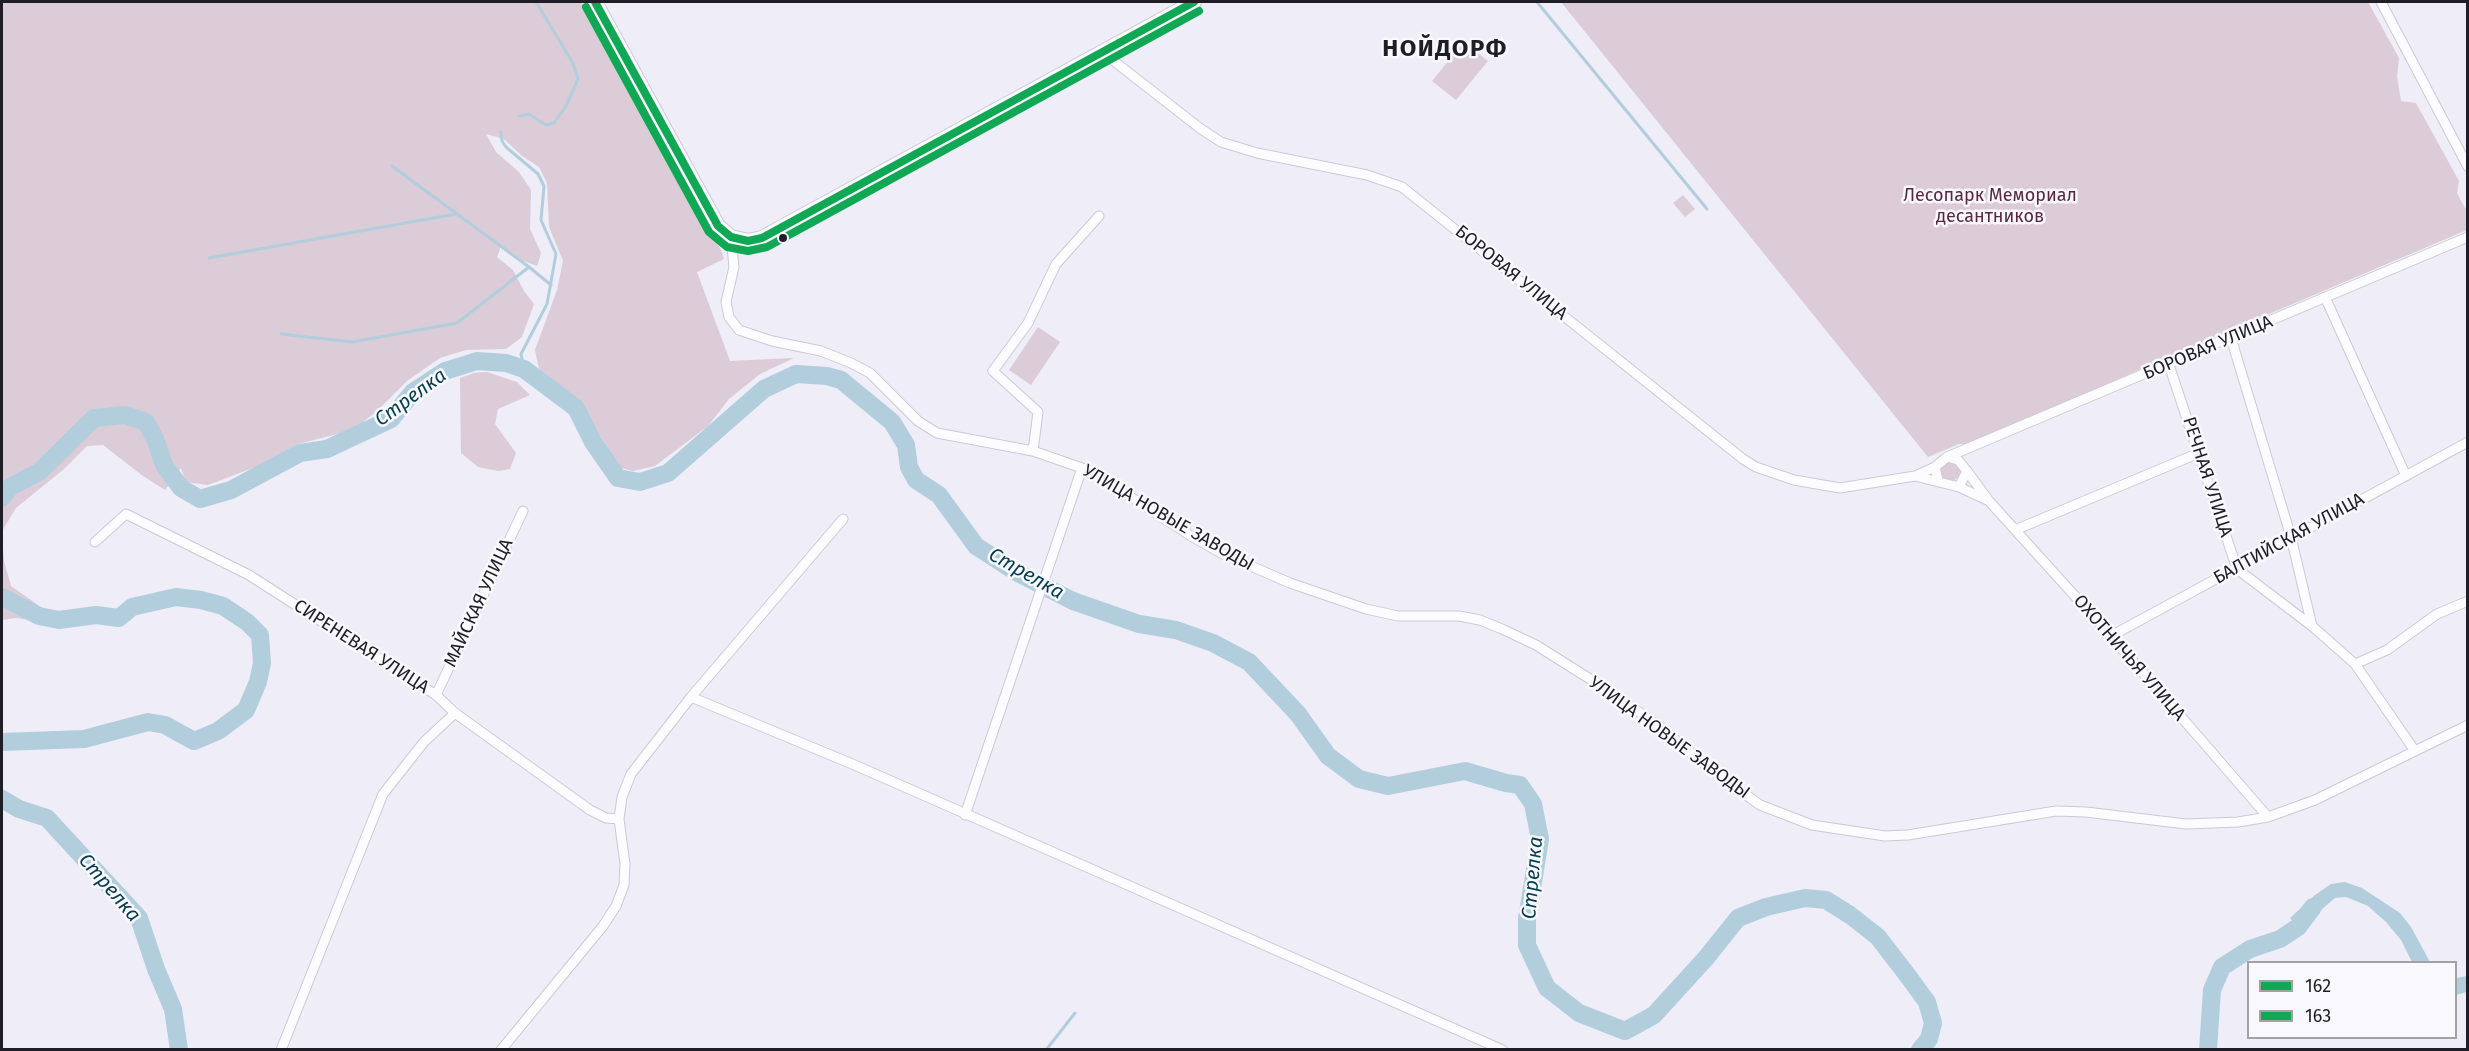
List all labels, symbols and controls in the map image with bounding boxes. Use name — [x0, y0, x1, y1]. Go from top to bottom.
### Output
district label: НОЙДОРФ — [1382, 35, 1508, 63]
park label: Лесопарк Мемориал десантников — [1903, 185, 2077, 228]
street label: БОРОВАЯ УЛИЦА — [1450, 221, 1572, 325]
unlabelled marker — [777, 232, 789, 244]
street label: БОРОВАЯ УЛИЦА — [2140, 311, 2276, 385]
water label: Стрелка — [370, 364, 452, 432]
street label: РЕЧНАЯ УЛИЦА — [2177, 414, 2237, 540]
street label: УЛИЦА НОВЫЕ ЗАВОДЫ — [1079, 460, 1257, 576]
street label: БАЛТИЙСКАЯ УЛИЦА — [2210, 489, 2368, 589]
street label: МАЙСКАЯ УЛИЦА — [440, 535, 518, 671]
water label: Стрелка — [984, 543, 1068, 605]
street label: ОХОТНИЧЬЯ УЛИЦА — [2068, 591, 2190, 725]
street label: СИРЕНЕВАЯ УЛИЦА — [289, 595, 433, 699]
street label: УЛИЦА НОВЫЕ ЗАВОДЫ — [1584, 672, 1754, 804]
water label: Стрелка — [1517, 836, 1549, 920]
water label: Стрелка — [73, 849, 145, 927]
legend — [2247, 961, 2457, 1039]
text: 162 — [2305, 975, 2331, 997]
text: 163 — [2305, 1005, 2331, 1027]

